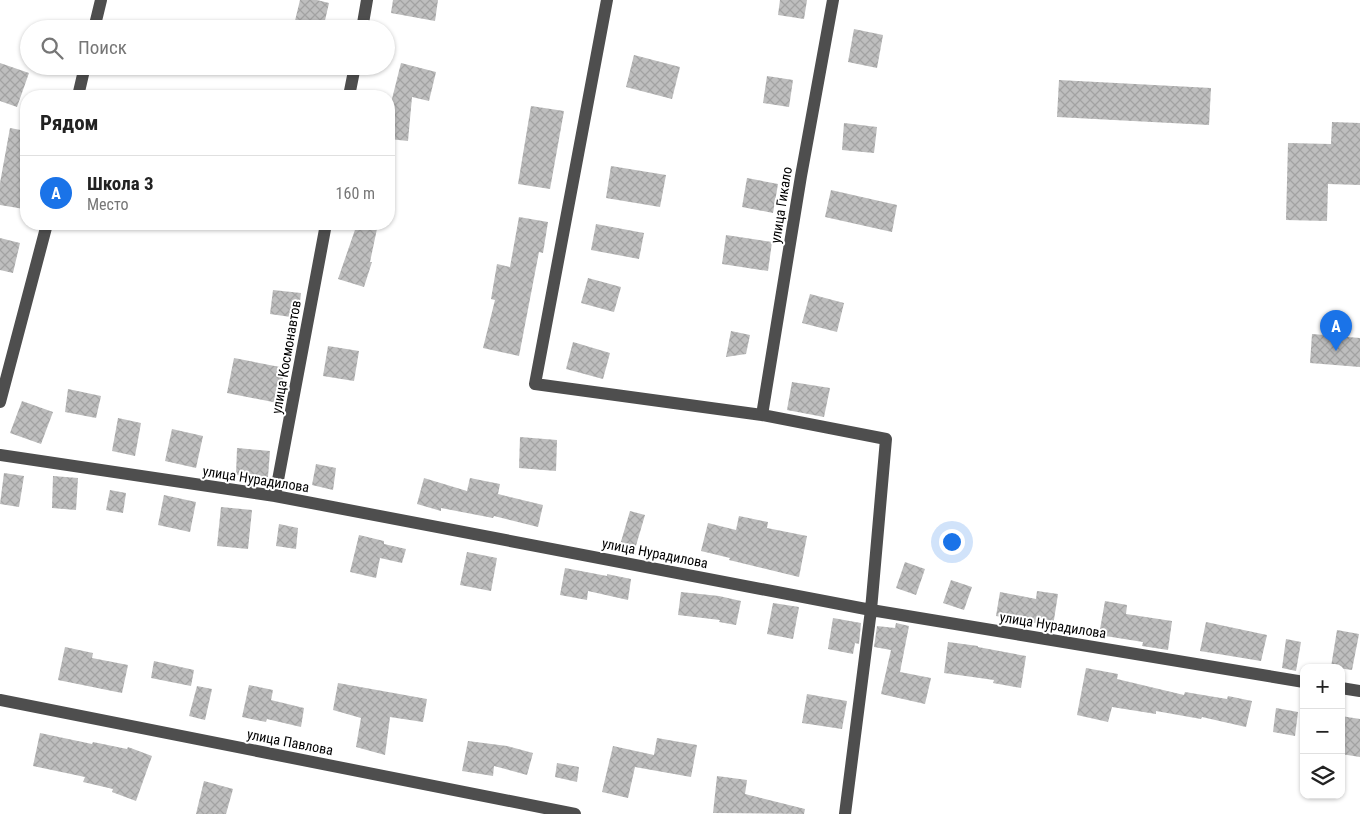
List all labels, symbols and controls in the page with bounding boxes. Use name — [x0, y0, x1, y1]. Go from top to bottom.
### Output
search box — [20, 20, 395, 75]
icon: search — [38, 34, 66, 62]
text: Поиск — [78, 36, 127, 59]
text: Рядом — [40, 111, 99, 135]
street label: улица Гикало — [767, 166, 795, 244]
text: Школа 3 — [87, 172, 154, 195]
text: A — [51, 184, 61, 203]
text: 160 m — [336, 184, 375, 203]
text: Место — [87, 195, 128, 214]
street label: улица Космонавтов — [268, 299, 304, 415]
pin: A — [1320, 310, 1352, 351]
street label: улица Нурадилова — [202, 463, 310, 495]
your location — [939, 529, 965, 555]
street label: улица Нурадилова — [601, 535, 709, 571]
street label: улица Нурадилова — [999, 609, 1107, 641]
map controls — [1300, 664, 1345, 799]
button: + — [1300, 664, 1345, 709]
button: − — [1300, 709, 1345, 754]
street label: улица Павлова — [246, 726, 334, 758]
button: layers — [1300, 754, 1345, 799]

